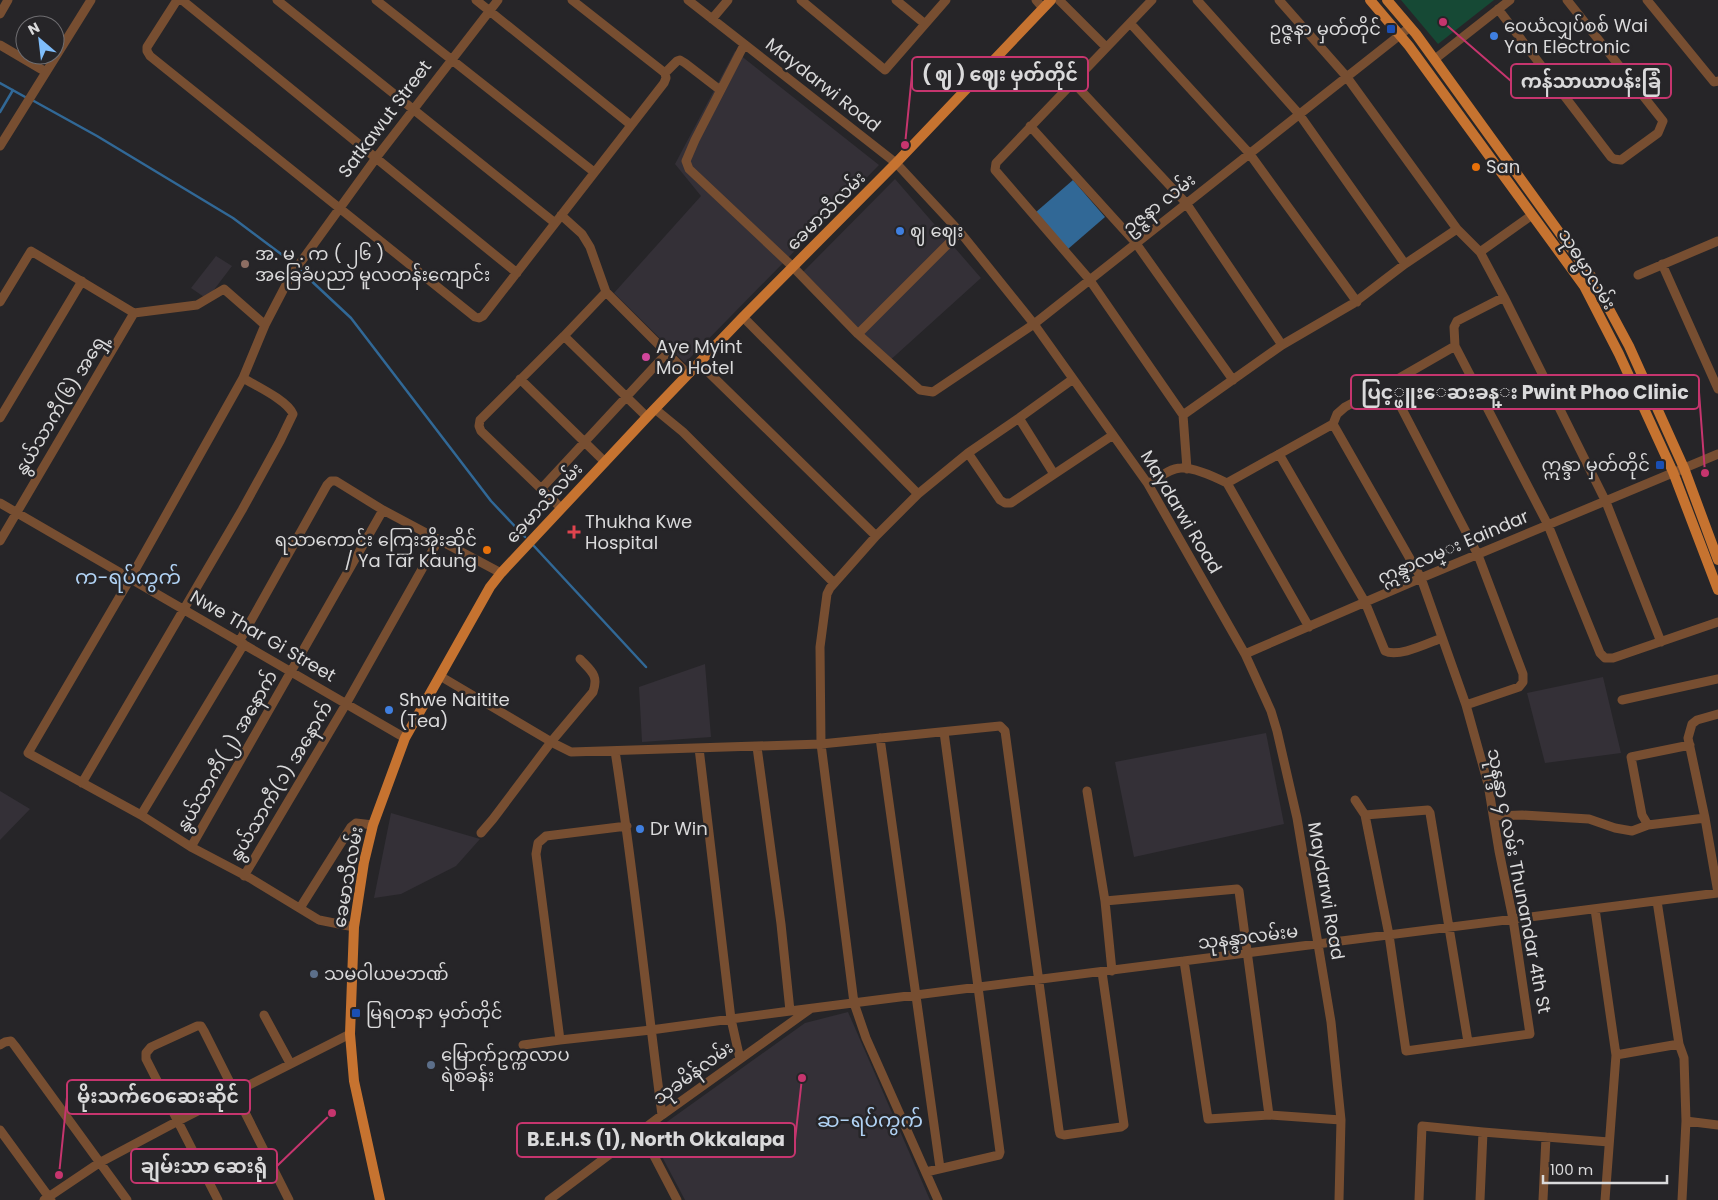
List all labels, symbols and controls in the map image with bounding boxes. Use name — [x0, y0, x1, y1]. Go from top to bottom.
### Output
place label: ဝေယံလျှပ်စစ် Wai Yan Electronic — [1504, 13, 1648, 59]
north arrow — [15, 15, 65, 65]
place label: ဥဇ္ဇနာ မှတ်တိုင် — [1269, 15, 1381, 44]
text: N — [25, 17, 43, 40]
marker: ဥဇ္ဇနာ မှတ်တိုင် — [1385, 23, 1397, 35]
marker: ဝေယံလျှပ်စစ် Wai Yan Electronic — [1488, 30, 1500, 42]
street label: Maydarwi Road — [761, 32, 886, 137]
street label: Satkawut Street — [332, 55, 437, 183]
callout: ( ဈ ) ဈေး မှတ်တိုင် — [912, 57, 1088, 91]
text: ( ဈ ) ဈေး မှတ်တိုင် — [922, 61, 1078, 90]
callout: ကန်သာယာပန်းခြံ — [1511, 64, 1671, 98]
text: ကန်သာယာပန်းခြံ — [1521, 68, 1661, 97]
place label: San — [1486, 154, 1520, 179]
marker: San — [1470, 161, 1482, 173]
street label: ခေမာသီလမ်း — [780, 165, 871, 256]
street label: ဥဇ္ဇနာ လမ်း — [1117, 167, 1202, 243]
place label: ဈ ဈေး — [910, 218, 963, 246]
street label: သုဓမ္မာလမ်း — [1550, 223, 1622, 316]
marker: ဈ ဈေး — [894, 225, 906, 237]
place label: အ. မ . က ( ၂၆ ) အခြေခံပညာ မူလတန်းကျောင်း — [255, 241, 490, 290]
marker: အ. မ . က ( ၂၆ ) အခြေခံပညာ မူလတန်းကျောင်း — [239, 258, 251, 270]
street label: နွယ်သာကီ(၆) အရှေ့ — [8, 328, 115, 481]
place label: Aye Myint Mo Hotel — [656, 334, 742, 380]
marker: Aye Myint Mo Hotel — [640, 351, 652, 363]
callout: ပြင့္ဖူးေဆးခန္း Pwint Phoo Clinic — [1351, 375, 1699, 409]
text: ပြင့္ဖူးေဆးခန္း Pwint Phoo Clinic — [1361, 379, 1689, 408]
street label: Maydarwi Road — [1135, 445, 1228, 578]
place label: ဣန္ဒာ မှတ်တိုင် — [1542, 451, 1650, 480]
street label: ခေမာသီလမ်း — [499, 456, 588, 549]
marker: ဣန္ဒာ မှတ်တိုင် — [1654, 459, 1666, 471]
street label: ဣန္ဒာလမ္း Eaindar — [1373, 503, 1534, 593]
place label: Thukha Kwe Hospital — [585, 509, 692, 555]
marker: Thukha Kwe Hospital — [567, 525, 581, 539]
place label: ရသာကောင်း ကြေးအိုးဆိုင် / Ya Tar Kaung — [275, 526, 477, 573]
marker: ရသာကောင်း ကြေးအိုးဆိုင် / Ya Tar Kaung — [481, 544, 493, 556]
district label: က-ရပ်ကွက် — [75, 563, 181, 593]
street label: Nwe Thar Gi Street — [186, 584, 341, 687]
street label: နွယ်သာကီ(၂) အနောက် — [169, 665, 286, 838]
place label: Shwe Naitite (Tea) — [399, 687, 510, 733]
street label: နွယ်သာကီ(၁) အနောက် — [222, 696, 341, 867]
marker: Shwe Naitite (Tea) — [383, 704, 395, 716]
street label: သုနန္ဒာ ၄ လမ်း Thunandar 4th St — [1478, 746, 1557, 1016]
place label: Dr Win — [650, 816, 708, 841]
street label: Maydarwi Road — [1302, 820, 1351, 962]
marker: Dr Win — [634, 823, 646, 835]
street label: ခေမာသီလမ်း — [325, 824, 369, 930]
street label: သုနန္ဒာလမ်းမ — [1196, 918, 1300, 958]
place label: သမဝါယမဘဏ် — [324, 961, 449, 986]
marker: သမဝါယမဘဏ် — [308, 968, 320, 980]
place label: မြရတနာ မှတ်တိုင် — [366, 999, 503, 1028]
marker: မြရတနာ မှတ်တိုင် — [350, 1007, 362, 1019]
street label: သုခမိန်လမ်း — [647, 1034, 740, 1113]
place label: မြောက်ဥက္ကလာပ ရဲစခန်း — [441, 1042, 570, 1091]
marker: မြောက်ဥက္ကလာပ ရဲစခန်း — [425, 1059, 437, 1071]
callout: မိုးသက်ဝေဆေးဆိုင် — [67, 1080, 250, 1114]
text: မိုးသက်ဝေဆေးဆိုင် — [77, 1083, 239, 1112]
district label: ဆ-ရပ်ကွက် — [817, 1106, 923, 1136]
callout: B.E.H.S (1), North Okkalapa — [517, 1123, 795, 1157]
text: B.E.H.S (1), North Okkalapa — [527, 1126, 785, 1153]
callout: ချမ်းသာ ဆေးရုံ — [131, 1149, 277, 1183]
scale bar — [1543, 1152, 1667, 1184]
text: ချမ်းသာ ဆေးရုံ — [141, 1153, 267, 1183]
text: 100 m — [1550, 1159, 1593, 1180]

